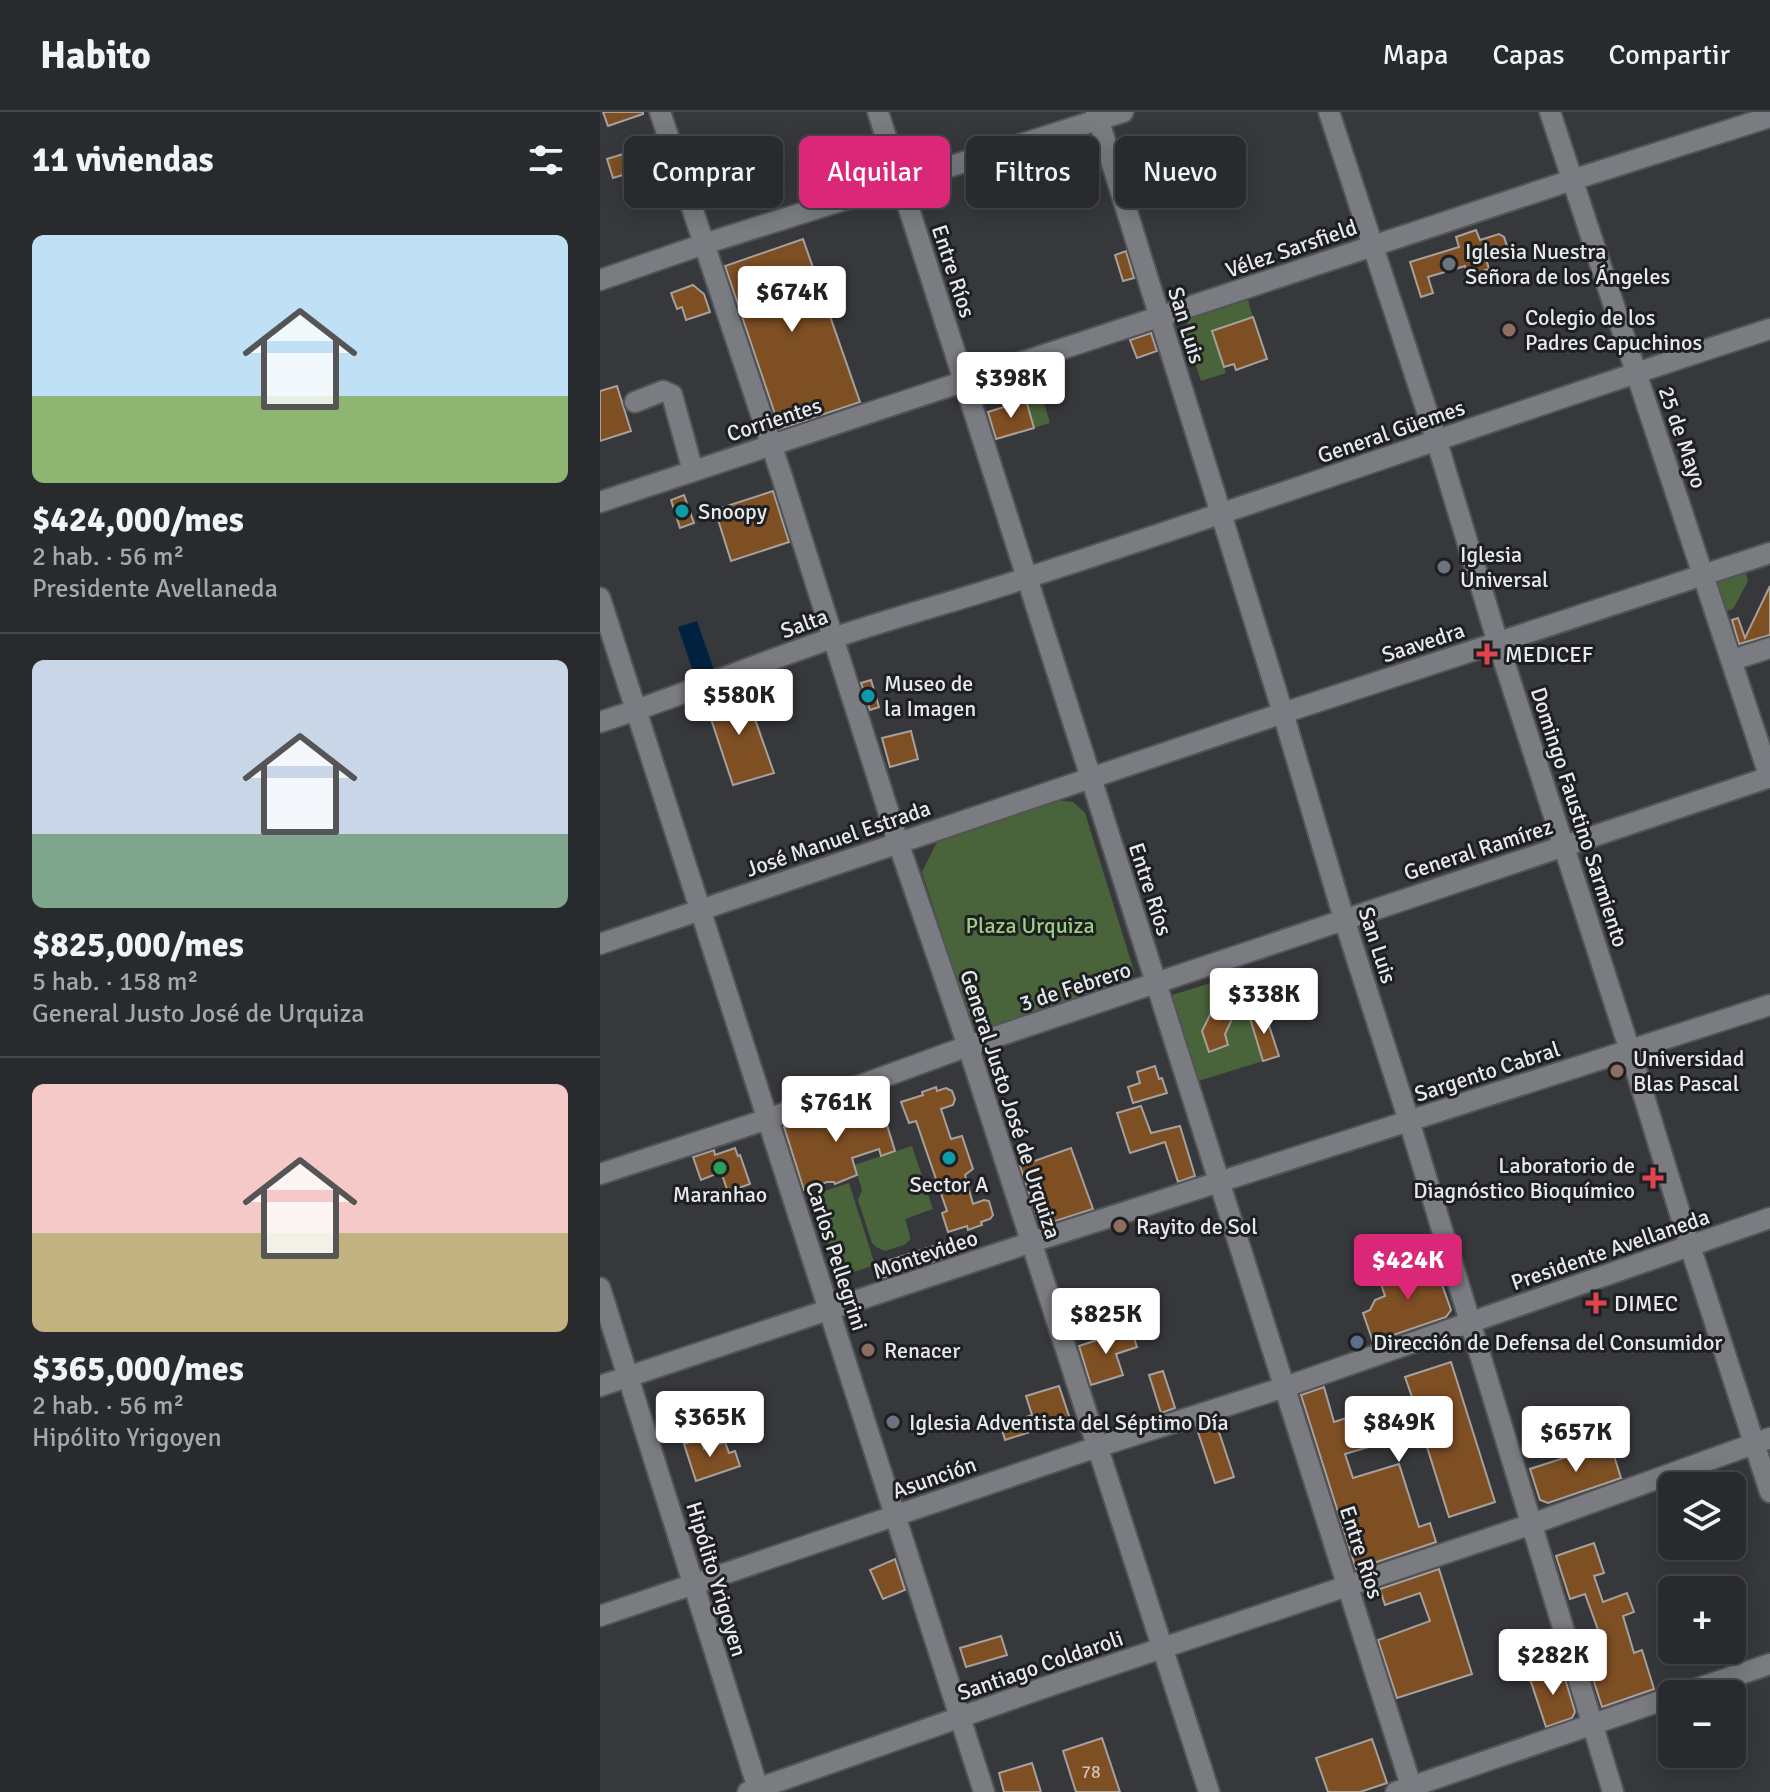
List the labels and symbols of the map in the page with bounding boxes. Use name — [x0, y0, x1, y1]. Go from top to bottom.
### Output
street label: Vélez Sarsfield — [1222, 213, 1360, 284]
street label: Entre Ríos — [926, 221, 981, 321]
place label: Iglesia Nuestra Señora de los Ángeles — [1465, 238, 1670, 290]
marker: Iglesia Nuestra Señora de los Ángeles — [1440, 255, 1458, 273]
pin: $674K — [736, 266, 848, 334]
street label: San Luis — [1162, 284, 1211, 367]
place label: Colegio de los Padres Capuchinos — [1525, 304, 1702, 356]
marker: Colegio de los Padres Capuchinos — [1500, 321, 1518, 339]
pin: $398K — [955, 352, 1067, 420]
street label: 25 de Mayo — [1652, 383, 1713, 492]
street label: Corrientes — [723, 391, 825, 447]
street label: General Güemes — [1314, 394, 1468, 469]
place label: Snoopy — [698, 498, 768, 525]
marker: Snoopy — [673, 502, 691, 520]
place label: Iglesia Universal — [1460, 541, 1549, 593]
marker: Iglesia Universal — [1435, 558, 1453, 576]
street label: Salta — [777, 603, 831, 644]
street label: Saavedra — [1378, 616, 1468, 669]
place label: MEDICEF — [1505, 641, 1593, 668]
marker: MEDICEF — [1476, 643, 1498, 665]
pin: $580K — [683, 669, 795, 737]
place label: Museo de la Imagen — [884, 670, 976, 722]
street label: Domingo Faustino Sarmiento — [1525, 684, 1634, 951]
marker: Museo de la Imagen — [859, 687, 877, 705]
street label: José Manuel Estrada — [742, 794, 934, 883]
street label: General Ramírez — [1400, 813, 1556, 886]
street label: Entre Ríos — [1123, 839, 1178, 939]
street label: San Luis — [1353, 904, 1403, 987]
park label: Plaza Urquiza — [965, 912, 1095, 939]
street label: 3 de Febrero — [1016, 956, 1134, 1017]
street label: General Justo José de Urquiza — [954, 966, 1067, 1242]
pin: $338K — [1208, 968, 1320, 1036]
street label: Sargento Cabral — [1411, 1035, 1563, 1108]
place label: Universidad Blas Pascal — [1633, 1045, 1744, 1097]
marker: Universidad Blas Pascal — [1608, 1062, 1626, 1080]
pin: $761K — [780, 1076, 892, 1144]
marker: Sector A — [940, 1149, 958, 1167]
place label: Laboratorio de Diagnóstico Bioquímico — [1413, 1152, 1635, 1204]
marker: Maranhao — [711, 1159, 729, 1177]
marker: Laboratorio de Diagnóstico Bioquímico — [1642, 1167, 1664, 1189]
place label: Sector A — [910, 1171, 989, 1198]
street label: Carlos Pellegrini — [800, 1178, 873, 1334]
place label: Maranhao — [673, 1181, 767, 1208]
street label: Presidente Avellaneda — [1507, 1203, 1713, 1296]
place label: Rayito de Sol — [1136, 1213, 1258, 1240]
marker: Rayito de Sol — [1111, 1217, 1129, 1235]
street label: Montevideo — [869, 1224, 981, 1285]
pin: $424K — [1352, 1234, 1464, 1302]
pin: $825K — [1050, 1288, 1162, 1356]
place label: DIMEC — [1614, 1290, 1678, 1317]
marker: DIMEC — [1585, 1292, 1607, 1314]
place label: Dirección de Defensa del Consumidor — [1373, 1329, 1722, 1356]
marker: Dirección de Defensa del Consumidor — [1348, 1333, 1366, 1351]
place label: Renacer — [884, 1337, 960, 1364]
marker: Renacer — [859, 1341, 877, 1359]
pin: $365K — [654, 1391, 766, 1459]
pin: $849K — [1343, 1396, 1455, 1464]
pin: $657K — [1520, 1406, 1632, 1474]
place label: Iglesia Adventista del Séptimo Día — [909, 1409, 1229, 1436]
marker: Iglesia Adventista del Séptimo Día — [884, 1413, 902, 1431]
street label: Asunción — [889, 1451, 980, 1504]
street label: Hipólito Yrigoyen — [680, 1498, 753, 1660]
street label: Entre Ríos — [1334, 1502, 1389, 1602]
street label: Santiago Coldaroli — [954, 1624, 1126, 1706]
pin: $282K — [1497, 1629, 1609, 1697]
house number: 78 — [1081, 1761, 1101, 1783]

